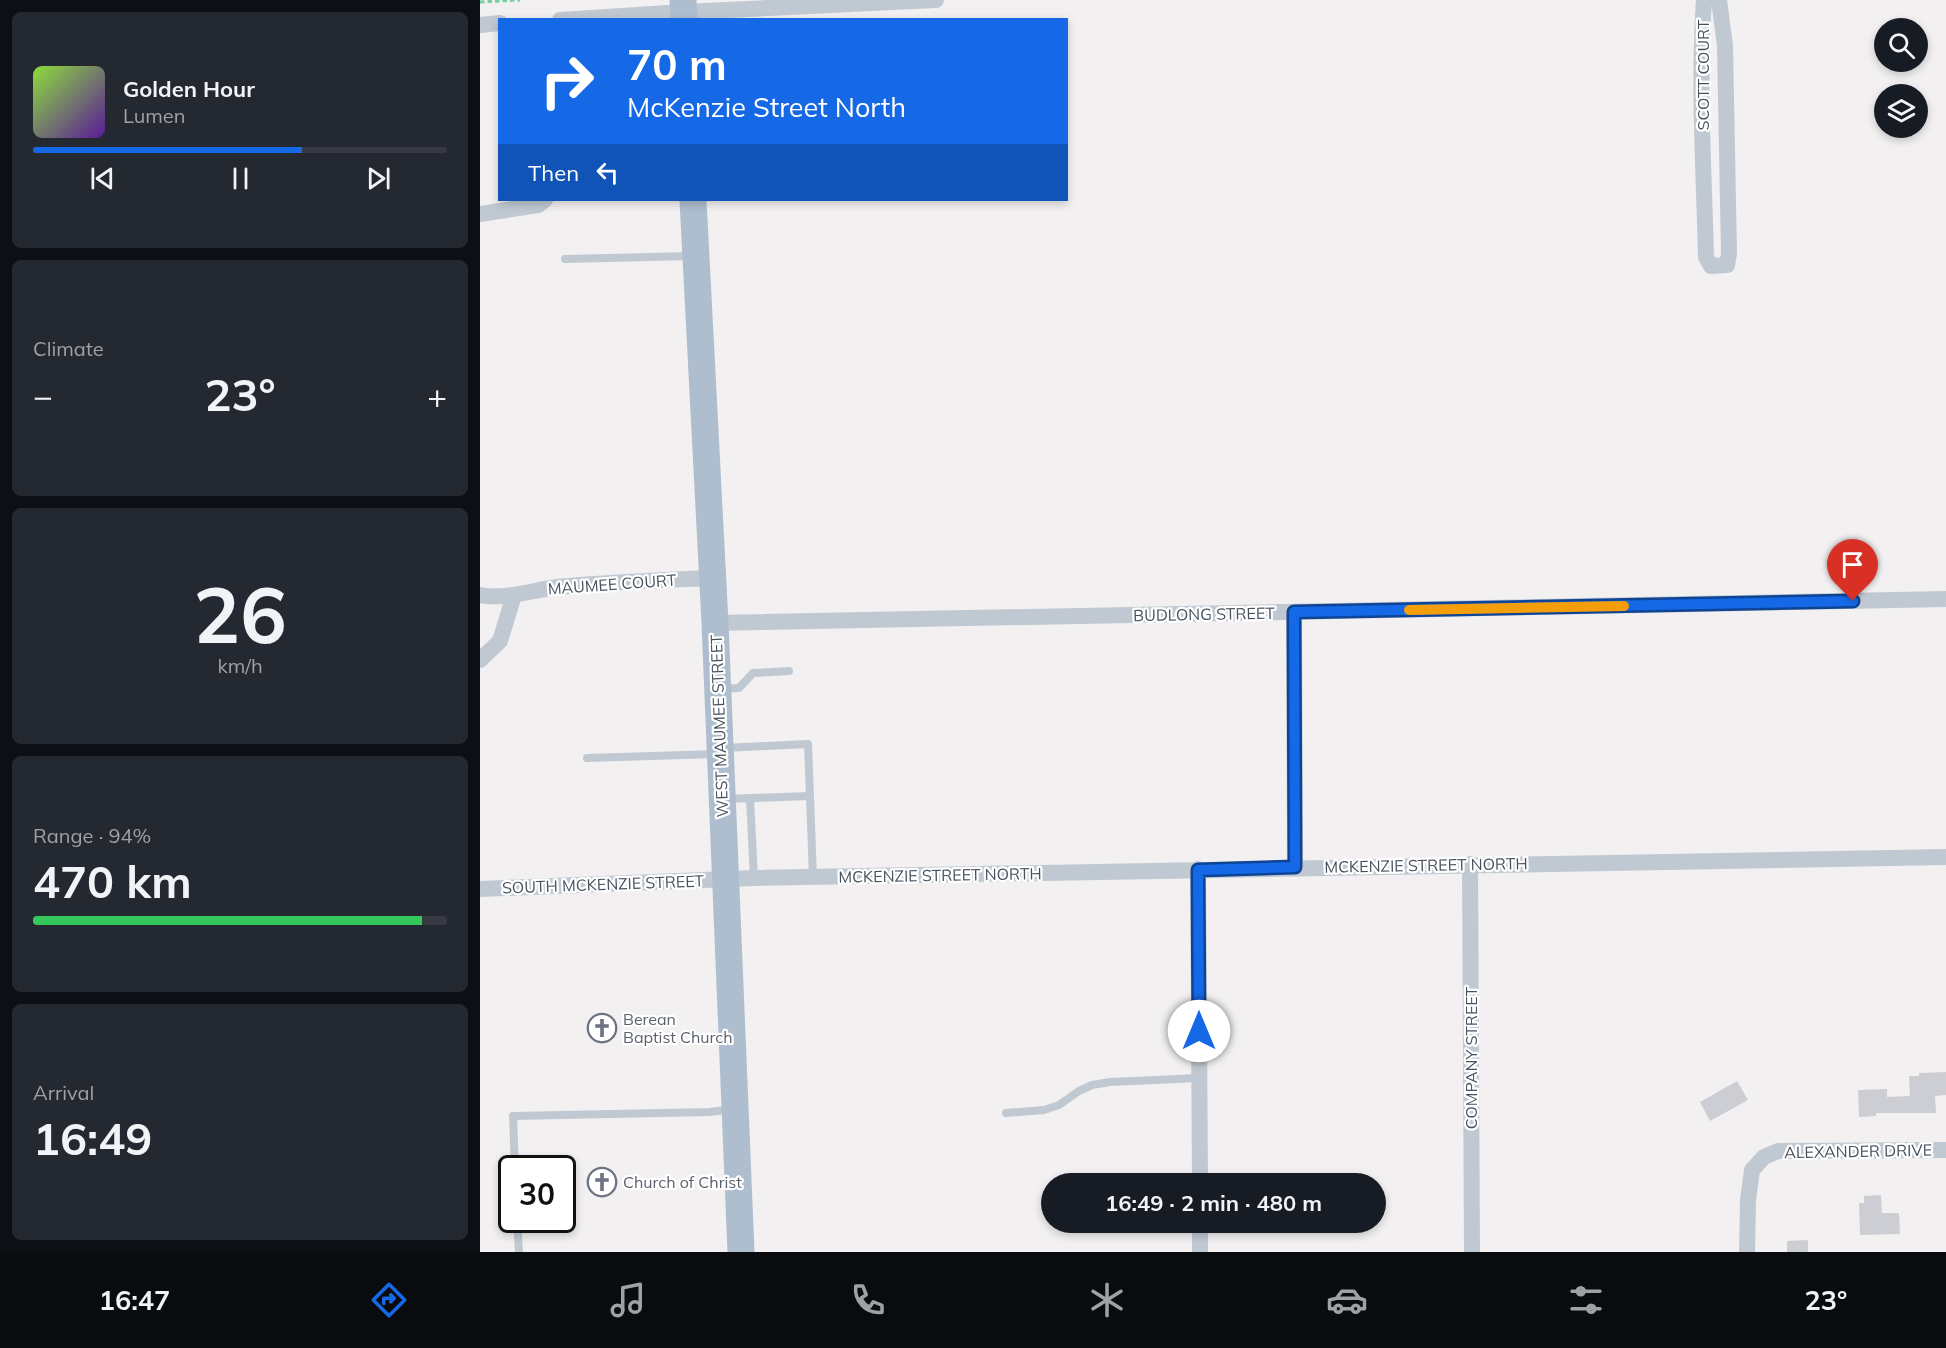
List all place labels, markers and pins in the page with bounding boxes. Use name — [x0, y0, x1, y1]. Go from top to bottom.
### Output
pin — [1827, 539, 1878, 601]
place label: Berean Baptist Church — [623, 1009, 733, 1047]
church icon: Berean Baptist Church — [586, 1012, 618, 1044]
church icon: Church of Christ — [586, 1166, 618, 1198]
place label: Church of Christ — [623, 1172, 742, 1192]

